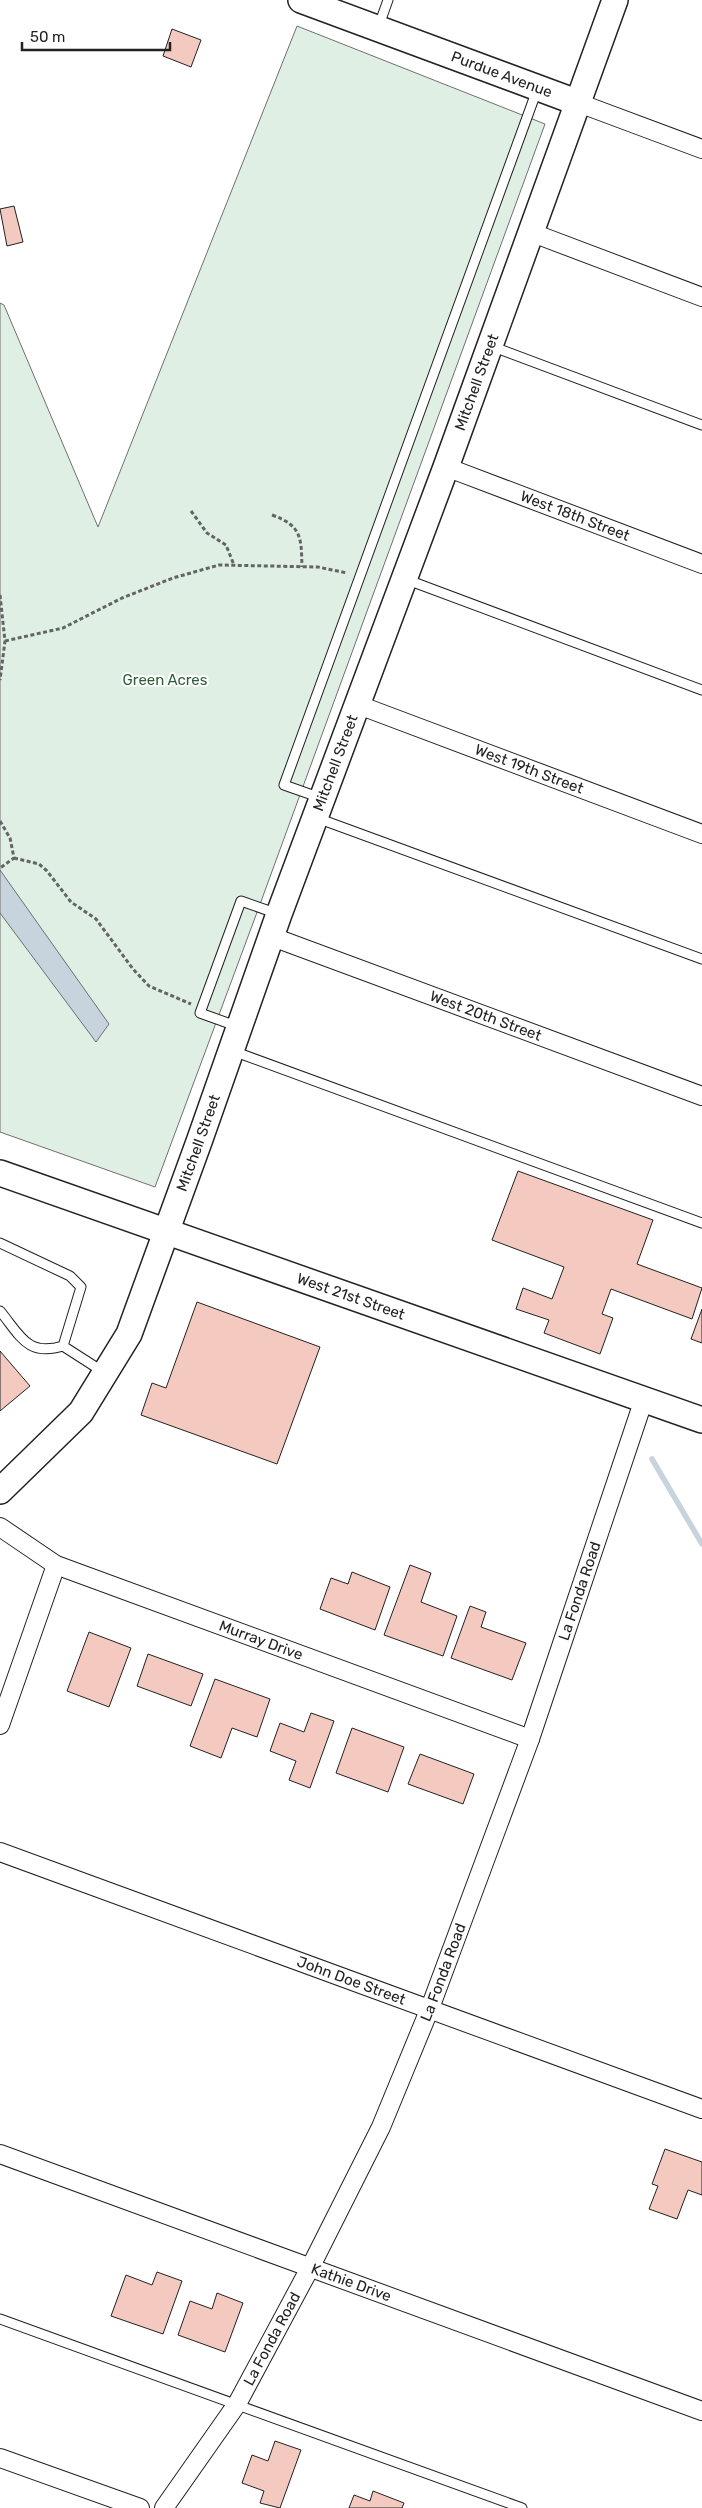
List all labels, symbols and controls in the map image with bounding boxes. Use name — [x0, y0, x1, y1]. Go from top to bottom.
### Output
scale bar — [22, 20, 170, 52]
text: 50 m — [30, 28, 65, 46]
street label: Purdue Avenue — [449, 47, 555, 101]
street label: Mitchell Street — [451, 331, 502, 433]
street label: West 18th Street — [518, 487, 632, 545]
park label: Green Acres — [123, 671, 208, 689]
street label: Mitchell Street — [309, 712, 362, 814]
street label: West 19th Street — [472, 740, 586, 798]
street label: West 20th Street — [427, 987, 544, 1045]
street label: Mitchell Street — [173, 1092, 224, 1194]
street label: West 21st Street — [295, 1269, 407, 1324]
street label: La Fonda Road — [555, 1539, 605, 1643]
street label: Murray Drive — [217, 1617, 305, 1664]
street label: La Fonda Road — [417, 1921, 470, 2024]
street label: John Doe Street — [294, 1952, 408, 2009]
street label: Kathie Drive — [309, 2260, 394, 2305]
street label: La Fonda Road — [240, 2289, 304, 2389]

